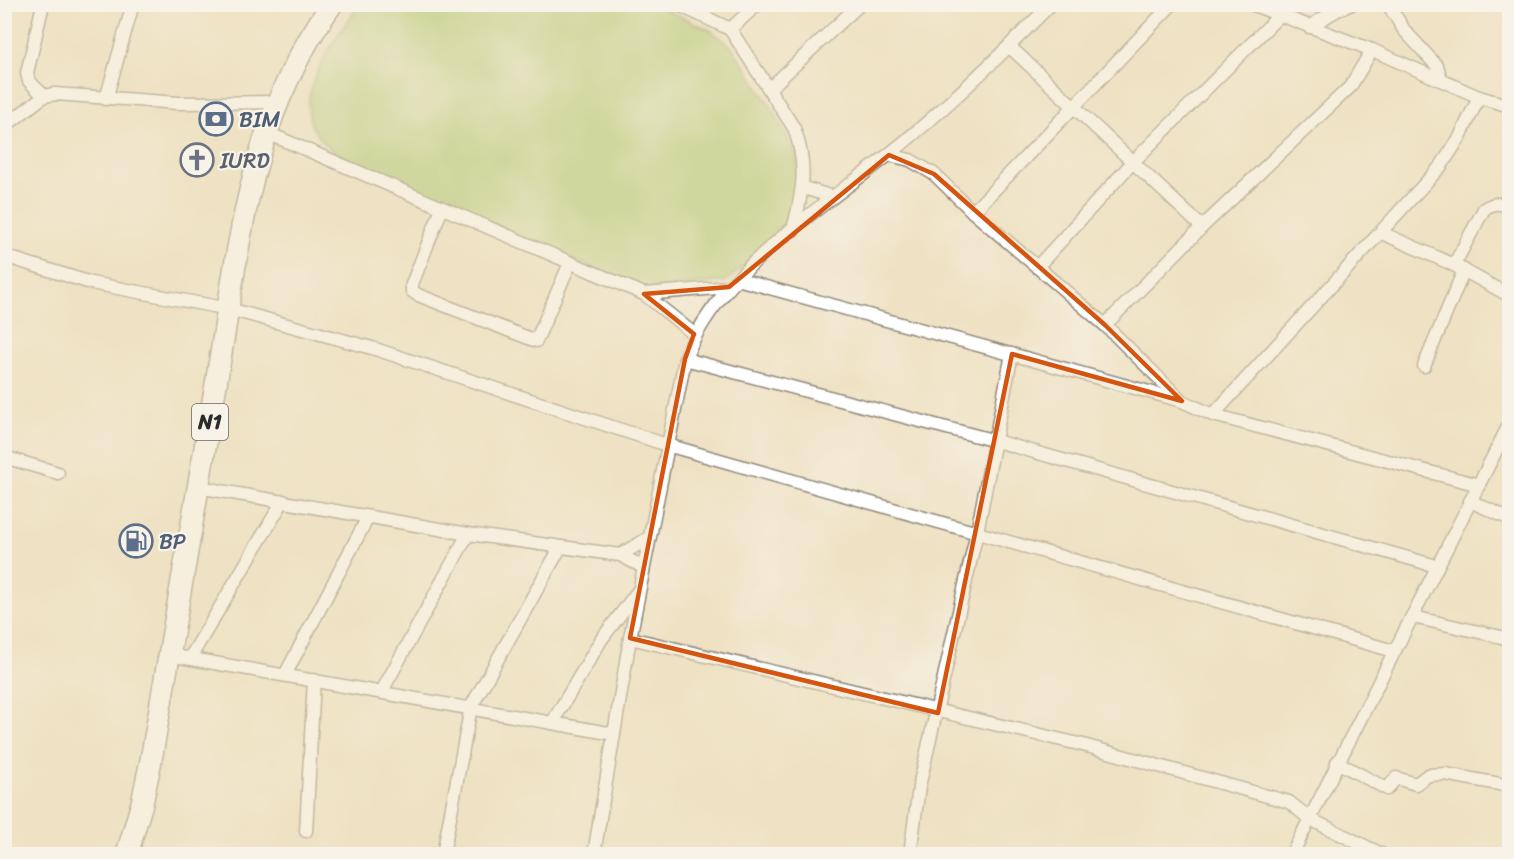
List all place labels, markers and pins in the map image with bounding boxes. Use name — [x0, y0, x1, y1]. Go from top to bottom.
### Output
place label: BIM — [239, 100, 281, 139]
bank icon: BIM — [198, 101, 234, 137]
place label: IURD — [219, 141, 270, 180]
church icon: IURD — [179, 142, 215, 178]
place label: BP — [159, 522, 186, 561]
fuel station icon: BP — [118, 523, 154, 559]

